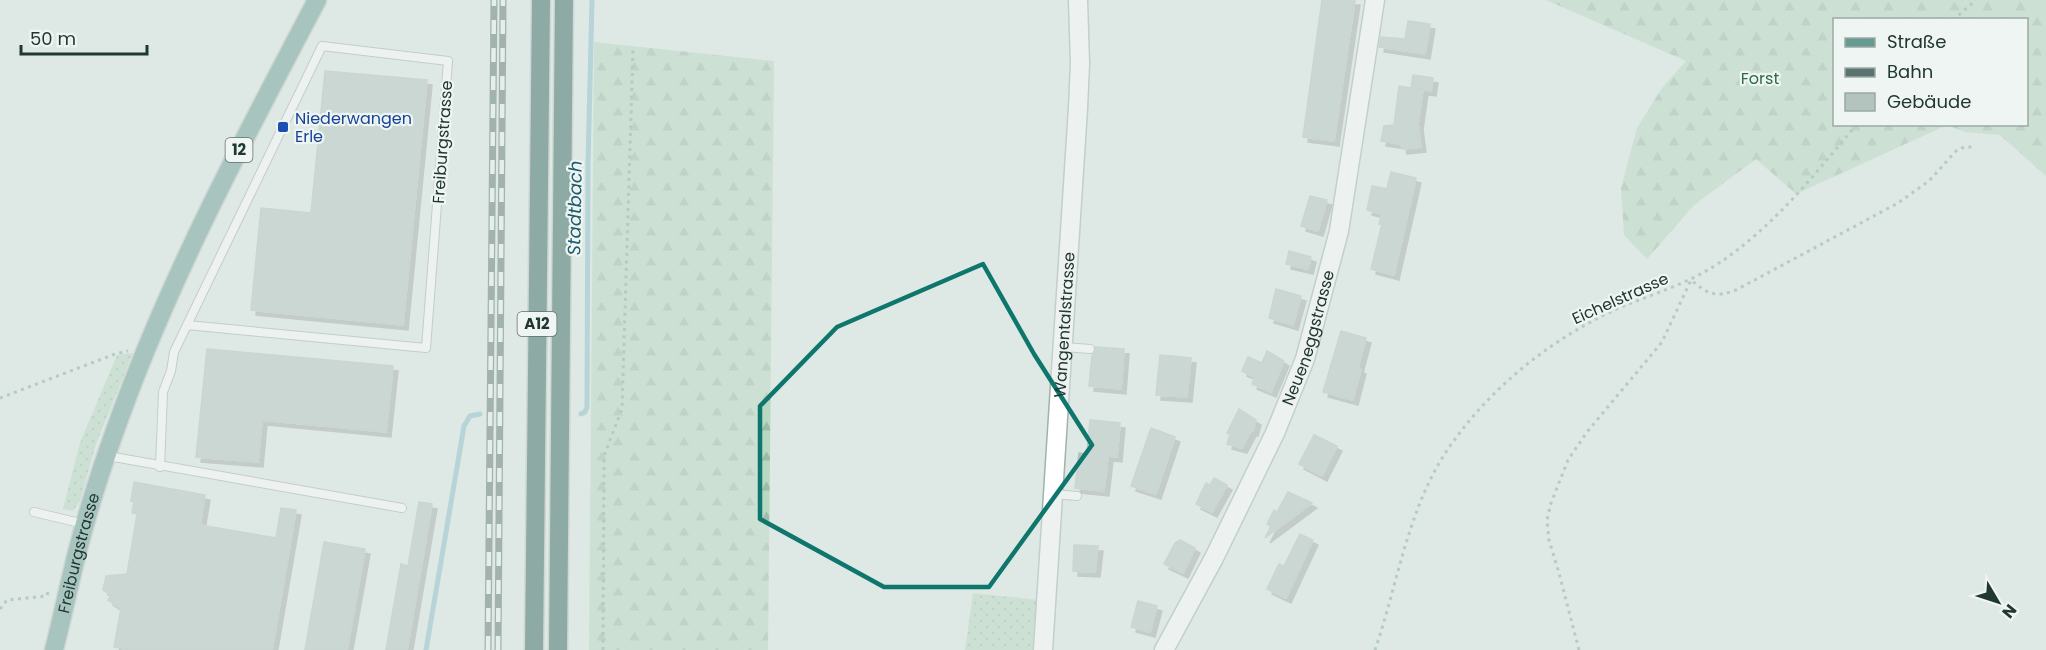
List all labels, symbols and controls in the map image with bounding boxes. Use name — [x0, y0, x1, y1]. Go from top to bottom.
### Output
scale bar — [21, 18, 147, 56]
legend — [1833, 18, 2028, 126]
text: 50 m — [30, 26, 76, 51]
text: Straße — [1887, 29, 1946, 54]
text: Bahn — [1887, 59, 1933, 84]
park label: Forst — [1741, 67, 1779, 90]
street label: Freiburgstrasse — [427, 80, 458, 204]
text: Gebäude — [1887, 89, 1971, 114]
place label: Niederwangen Erle — [295, 107, 412, 148]
marker: Niederwangen Erle — [276, 120, 290, 134]
road number: 12 — [226, 138, 252, 162]
water label: Stadtbach — [561, 160, 588, 256]
street label: Wangentalstrasse — [1048, 251, 1081, 398]
street label: Neueneggstrasse — [1276, 267, 1340, 409]
street label: Eichelstrasse — [1568, 267, 1672, 330]
road number: A12 — [518, 312, 556, 336]
street label: Freiburgstrasse — [52, 490, 105, 615]
north arrow — [1968, 572, 2028, 632]
text: N — [1997, 599, 2022, 623]

